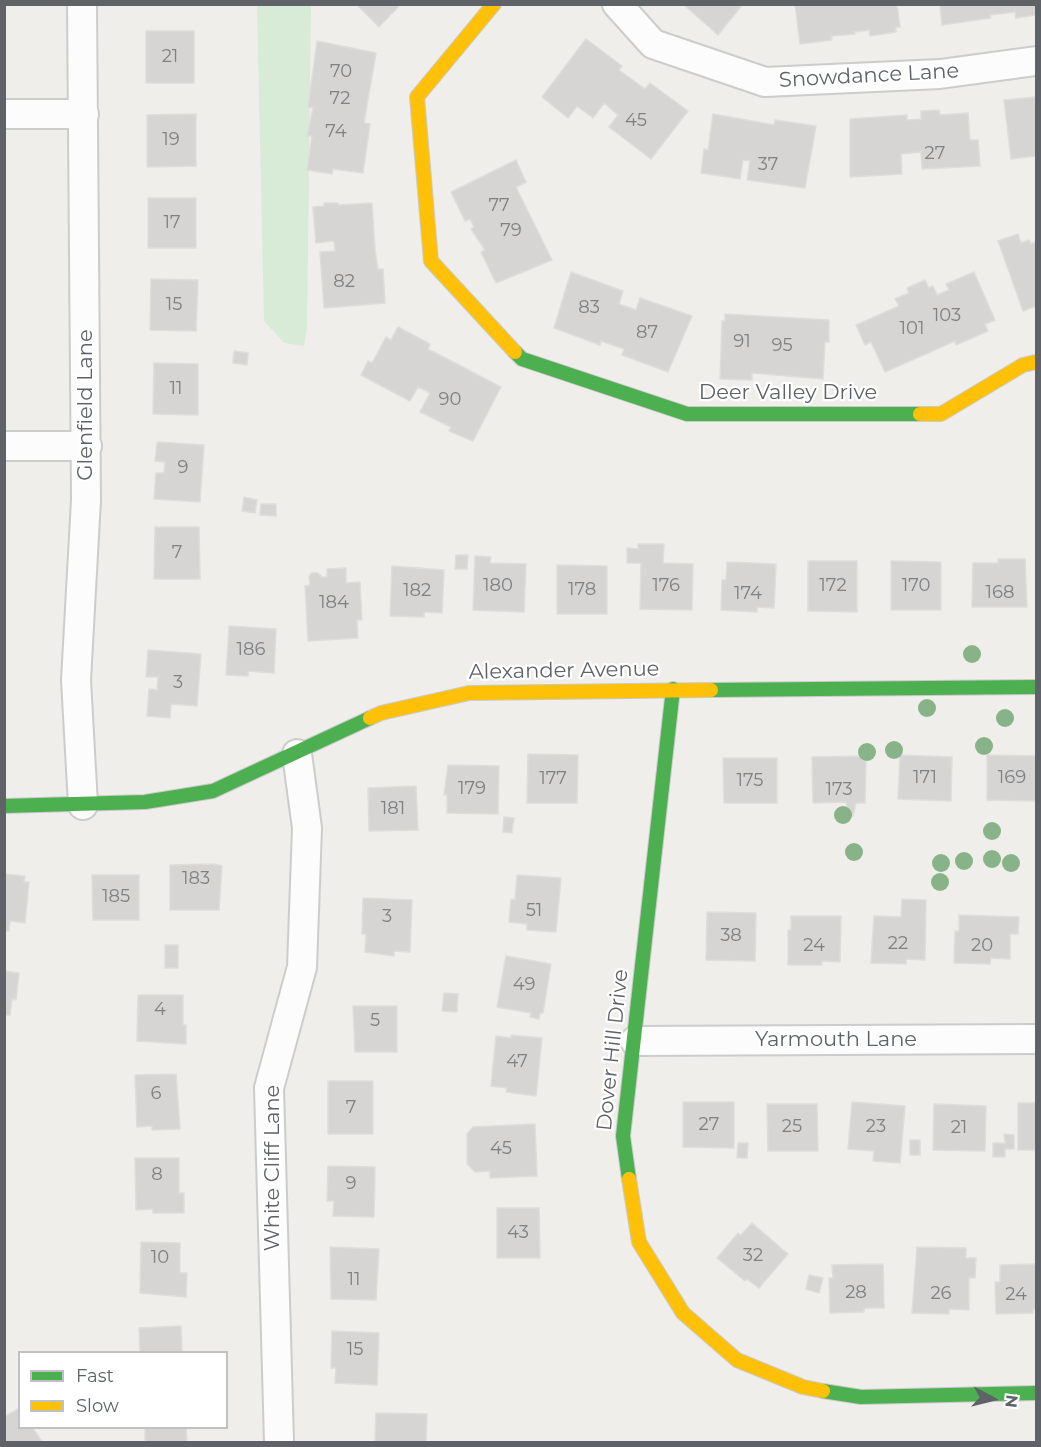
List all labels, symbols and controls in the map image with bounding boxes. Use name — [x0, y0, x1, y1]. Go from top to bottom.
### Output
house number: 21 — [162, 46, 178, 68]
street label: Snowdance Lane — [778, 59, 960, 93]
house number: 70 — [330, 61, 352, 83]
house number: 72 — [330, 88, 350, 110]
house number: 45 — [625, 110, 647, 132]
house number: 74 — [325, 121, 347, 143]
house number: 19 — [162, 129, 180, 151]
house number: 27 — [925, 143, 945, 165]
house number: 37 — [758, 154, 778, 176]
house number: 77 — [488, 195, 510, 217]
house number: 17 — [163, 212, 181, 234]
house number: 79 — [500, 220, 522, 242]
house number: 82 — [333, 271, 355, 293]
house number: 15 — [166, 294, 182, 316]
house number: 83 — [578, 297, 600, 319]
house number: 103 — [933, 305, 961, 327]
house number: 101 — [900, 318, 924, 340]
house number: 87 — [636, 322, 658, 344]
street label: Glenfield Lane — [73, 329, 99, 481]
house number: 91 — [733, 331, 751, 353]
house number: 95 — [771, 335, 793, 357]
house number: 11 — [170, 378, 182, 400]
street label: Deer Valley Drive — [699, 380, 877, 406]
house number: 90 — [439, 389, 461, 411]
house number: 9 — [178, 457, 188, 479]
house number: 7 — [172, 542, 182, 564]
house number: 180 — [483, 575, 513, 597]
house number: 176 — [652, 575, 680, 597]
house number: 172 — [819, 575, 847, 597]
house number: 170 — [902, 575, 930, 597]
house number: 178 — [568, 579, 596, 601]
house number: 182 — [403, 580, 431, 602]
house number: 168 — [986, 582, 1014, 604]
house number: 174 — [734, 583, 762, 605]
house number: 184 — [319, 592, 349, 614]
house number: 186 — [237, 639, 265, 661]
street label: Alexander Avenue — [468, 657, 660, 685]
house number: 3 — [173, 672, 183, 694]
house number: 171 — [913, 767, 937, 789]
house number: 169 — [998, 767, 1026, 789]
house number: 177 — [539, 768, 567, 790]
house number: 175 — [737, 770, 763, 792]
house number: 179 — [458, 778, 486, 800]
house number: 173 — [825, 779, 853, 801]
house number: 181 — [381, 798, 405, 820]
house number: 183 — [182, 868, 210, 890]
house number: 185 — [102, 886, 130, 908]
house number: 51 — [526, 900, 542, 922]
house number: 3 — [382, 906, 392, 928]
house number: 38 — [720, 925, 742, 947]
house number: 22 — [888, 933, 908, 955]
house number: 24 — [803, 935, 825, 957]
house number: 20 — [971, 935, 993, 957]
street label: Dover Hill Drive — [592, 968, 634, 1132]
house number: 49 — [513, 974, 535, 996]
house number: 4 — [154, 999, 166, 1021]
house number: 5 — [370, 1010, 380, 1032]
street label: Yarmouth Lane — [755, 1027, 917, 1053]
house number: 47 — [506, 1051, 528, 1073]
house number: 6 — [151, 1083, 161, 1105]
street label: White Cliff Lane — [260, 1085, 286, 1251]
house number: 7 — [346, 1097, 356, 1119]
house number: 27 — [699, 1114, 719, 1136]
house number: 25 — [782, 1116, 802, 1138]
house number: 23 — [866, 1116, 886, 1138]
house number: 21 — [951, 1117, 967, 1139]
house number: 45 — [490, 1138, 512, 1160]
house number: 8 — [151, 1164, 163, 1186]
house number: 9 — [346, 1173, 356, 1195]
house number: 43 — [507, 1222, 529, 1244]
house number: 32 — [743, 1245, 763, 1267]
house number: 10 — [151, 1247, 169, 1269]
house number: 11 — [348, 1269, 360, 1291]
house number: 28 — [845, 1282, 867, 1304]
house number: 26 — [930, 1283, 952, 1305]
house number: 24 — [1005, 1284, 1027, 1306]
house number: 15 — [347, 1339, 363, 1361]
legend — [18, 1351, 228, 1429]
text: Fast — [76, 1365, 114, 1387]
north arrow — [963, 1369, 1023, 1429]
text: N — [1001, 1394, 1022, 1409]
text: Slow — [76, 1395, 119, 1417]

